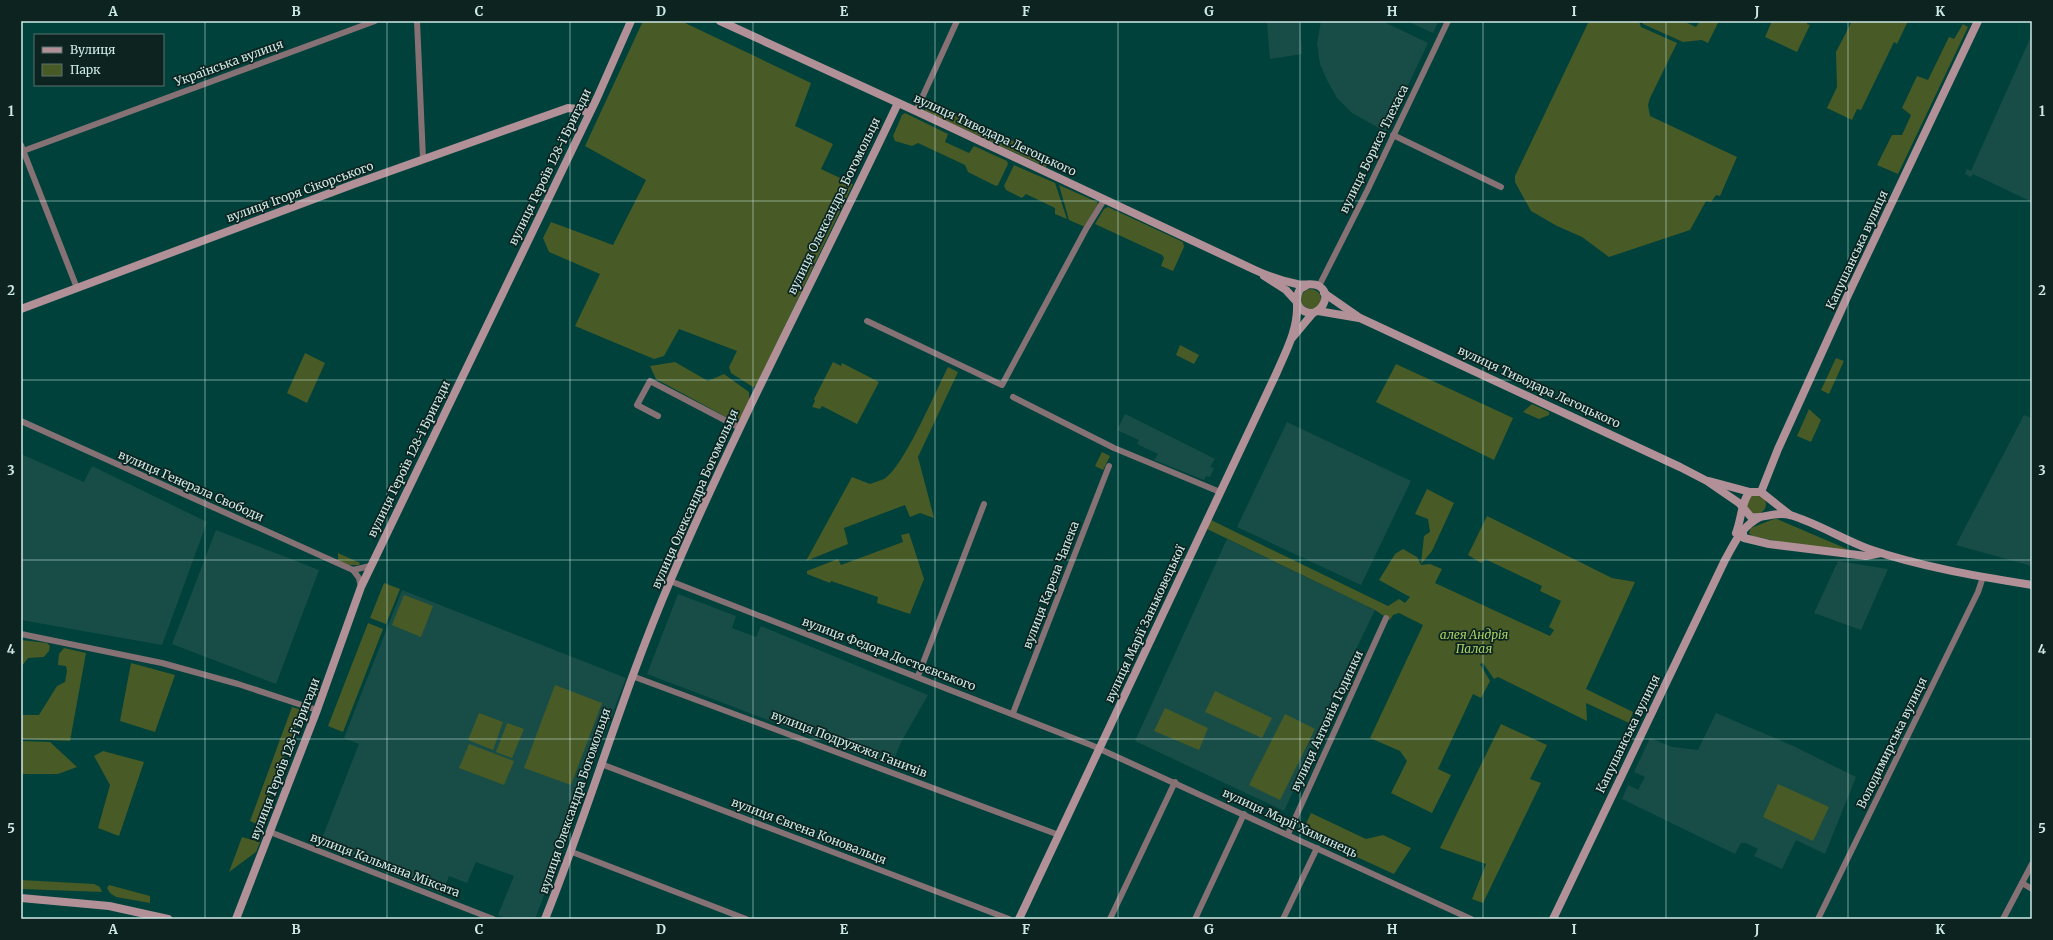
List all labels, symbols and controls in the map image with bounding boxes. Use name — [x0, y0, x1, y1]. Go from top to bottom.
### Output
text: A — [107, 3, 118, 20]
text: B — [291, 3, 301, 20]
text: C — [475, 3, 484, 20]
text: D — [656, 3, 666, 20]
text: E — [840, 3, 849, 20]
text: F — [1022, 3, 1030, 20]
text: G — [1204, 3, 1214, 20]
text: H — [1387, 3, 1398, 20]
text: I — [1571, 3, 1577, 20]
text: J — [1753, 3, 1760, 20]
text: K — [1935, 3, 1945, 20]
legend — [34, 34, 164, 86]
street label: Українська вулиця — [172, 36, 285, 90]
text: Вулиця — [70, 42, 115, 57]
text: Парк — [70, 62, 101, 77]
street label: вулиця Бориса Тлехаса — [1336, 82, 1411, 215]
street label: вулиця Героїв 128-ї Бригади — [505, 86, 594, 248]
street label: вулиця Тиводара Легоцького — [911, 90, 1079, 179]
text: 1 — [8, 103, 14, 120]
text: 1 — [2039, 103, 2045, 120]
street label: вулиця Олександра Богомольця — [784, 115, 883, 297]
street label: вулиця Ігоря Сікорського — [224, 158, 375, 225]
street label: Капушанська вулиця — [1822, 188, 1891, 312]
text: 2 — [7, 282, 15, 299]
text: 2 — [2038, 282, 2046, 299]
street label: вулиця Тиводара Легоцького — [1455, 342, 1623, 431]
street label: вулиця Героїв 128-ї Бригади — [364, 378, 453, 540]
street label: вулиця Олександра Богомольця — [648, 407, 741, 591]
street label: вулиця Генерала Свободи — [116, 447, 266, 524]
text: 3 — [7, 462, 15, 479]
text: 3 — [2038, 462, 2046, 479]
street label: вулиця Карела Чапека — [1019, 518, 1082, 651]
street label: вулиця Марії Заньковецької — [1101, 542, 1188, 705]
street label: вулиця Федора Достоєвського — [800, 613, 978, 694]
park label: алея Андрія Палая — [1440, 627, 1509, 656]
text: 4 — [7, 641, 16, 658]
text: 4 — [2038, 641, 2047, 658]
street label: вулиця Антонія Годинки — [1287, 648, 1366, 794]
street label: Капушанська вулиця — [1592, 672, 1663, 795]
street label: Володимирська вулиця — [1853, 675, 1930, 811]
street label: вулиця Героїв 128-ї Бригади — [247, 676, 322, 842]
street label: вулиця Олександра Богомольця — [536, 706, 613, 896]
street label: вулиця Подружжя Ганичів — [769, 707, 929, 780]
street label: вулиця Марії Химинець — [1220, 785, 1360, 861]
street label: вулиця Євгена Коновальця — [730, 794, 889, 867]
text: 5 — [7, 820, 15, 837]
text: 5 — [2038, 820, 2046, 837]
street label: вулиця Кальмана Міксата — [308, 829, 462, 900]
text: A — [107, 921, 118, 938]
text: B — [291, 921, 301, 938]
text: C — [475, 921, 484, 938]
text: D — [656, 921, 666, 938]
text: E — [840, 921, 849, 938]
text: F — [1022, 921, 1030, 938]
text: G — [1204, 921, 1214, 938]
text: H — [1387, 921, 1398, 938]
text: I — [1571, 921, 1577, 938]
text: J — [1753, 921, 1760, 938]
text: K — [1935, 921, 1945, 938]

